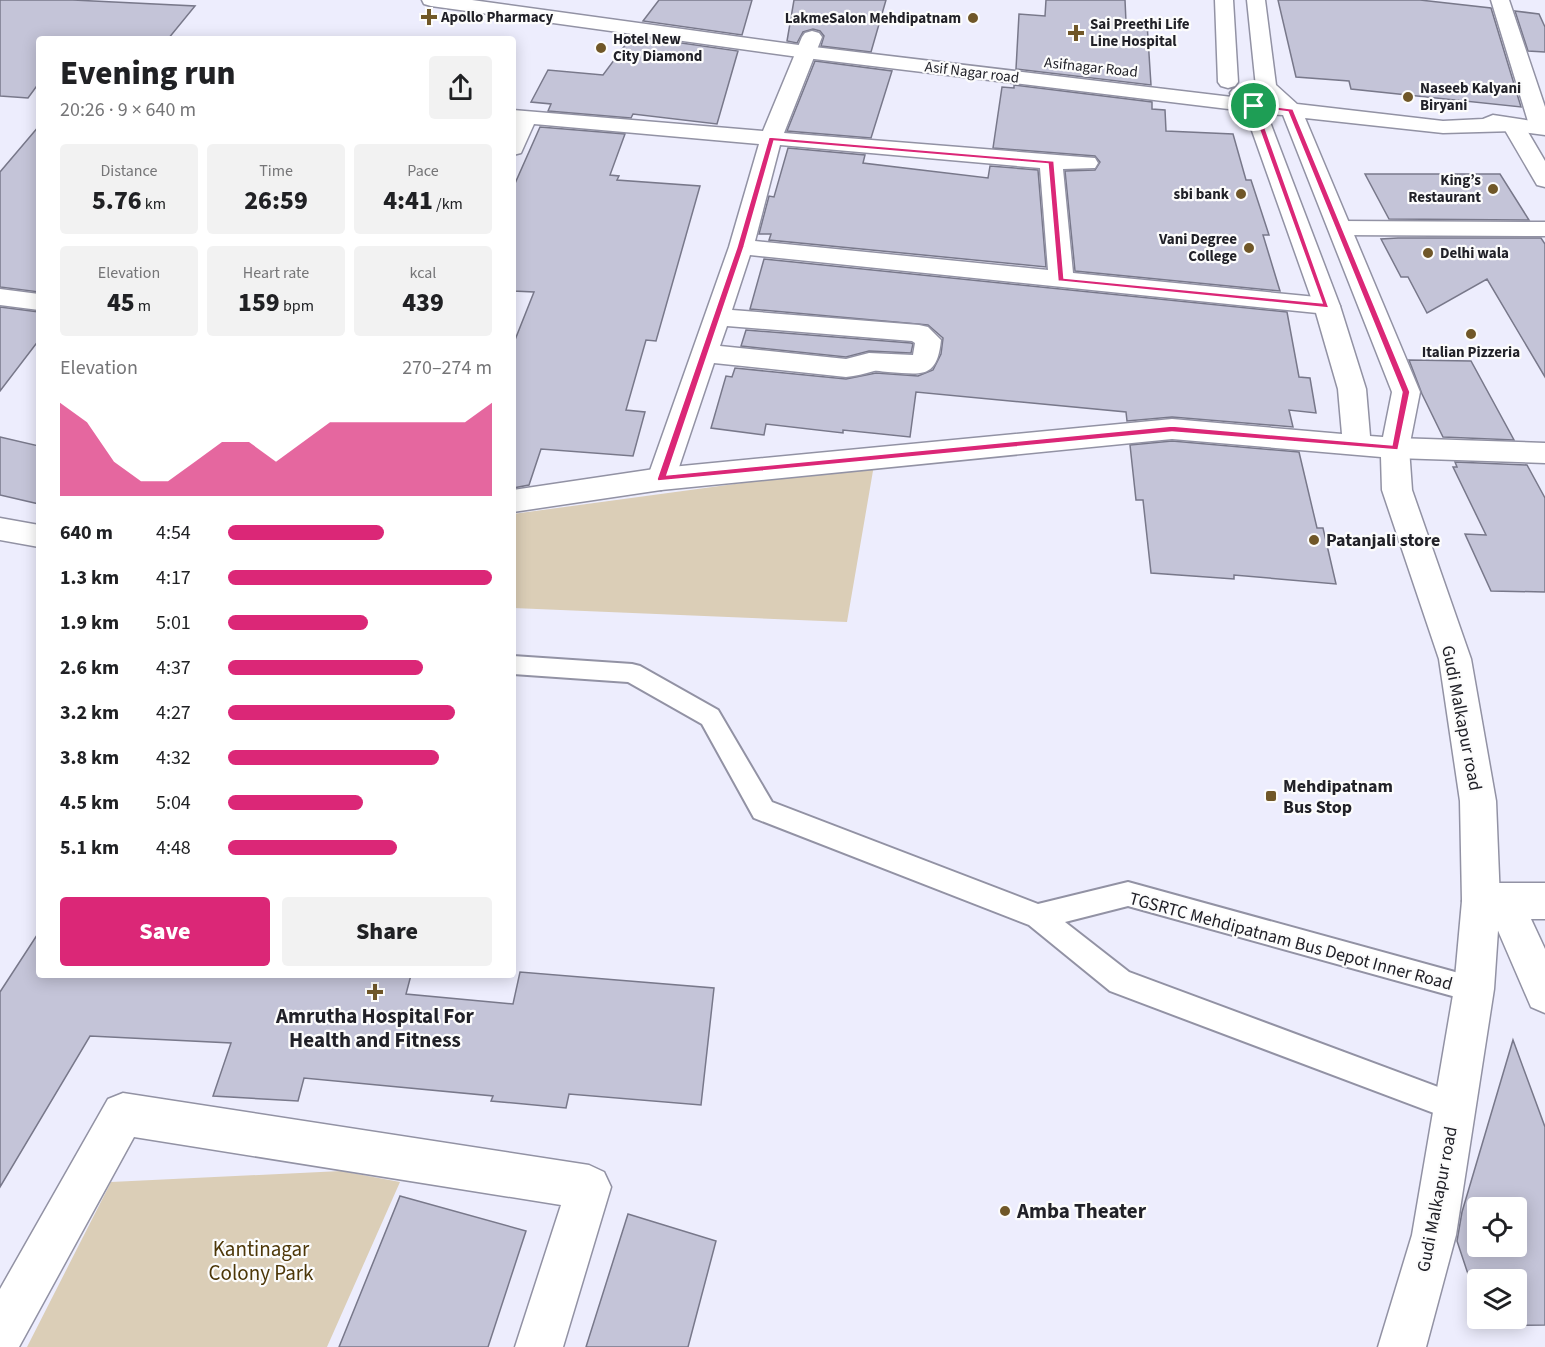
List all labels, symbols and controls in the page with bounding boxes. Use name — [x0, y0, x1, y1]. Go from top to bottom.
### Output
place label: Apollo Pharmacy — [440, 7, 554, 28]
place label: LakmeSalon Mehdipatnam — [785, 8, 961, 29]
marker: Apollo Pharmacy — [422, 10, 436, 24]
marker: LakmeSalon Mehdipatnam — [966, 11, 980, 25]
place label: Sai Preethi Life Line Hospital — [1090, 14, 1190, 52]
marker: Sai Preethi Life Line Hospital — [1067, 24, 1085, 42]
place label: Hotel New City Diamond — [613, 29, 702, 67]
marker: Hotel New City Diamond — [594, 41, 608, 55]
text: Evening run — [60, 50, 236, 97]
street label: Asifnagar Road — [1043, 52, 1139, 83]
button: share — [429, 56, 492, 119]
street label: Asif Nagar road — [923, 56, 1020, 89]
place label: Naseeb Kalyani Biryani — [1420, 78, 1521, 116]
pin — [1228, 80, 1279, 131]
icon: arrive — [1237, 89, 1270, 122]
marker: Naseeb Kalyani Biryani — [1401, 90, 1415, 104]
text: 20:26 · 9 × 640 m — [60, 96, 196, 124]
text: Distance — [101, 160, 157, 182]
text: Time — [259, 160, 293, 182]
text: Pace — [407, 160, 439, 182]
place label: King’s Restaurant — [1408, 170, 1481, 208]
text: 5.76 — [92, 182, 142, 219]
text: 26:59 — [244, 182, 308, 219]
text: 4:41 — [383, 182, 433, 219]
marker: King’s Restaurant — [1486, 182, 1500, 196]
place label: sbi bank — [1173, 184, 1230, 205]
marker: sbi bank — [1234, 187, 1248, 201]
text: km — [142, 193, 166, 215]
text: /km — [433, 193, 463, 215]
place label: Vani Degree College — [1158, 229, 1237, 267]
marker: Vani Degree College — [1242, 241, 1256, 255]
place label: Delhi wala — [1440, 243, 1509, 264]
marker: Delhi wala — [1421, 246, 1435, 260]
text: Elevation — [98, 262, 160, 284]
text: Heart rate — [243, 262, 309, 284]
text: kcal — [410, 262, 436, 284]
text: 45 — [107, 284, 135, 321]
text: 159 — [238, 284, 280, 321]
text: 439 — [402, 284, 444, 321]
text: m — [135, 295, 151, 317]
text: bpm — [280, 295, 314, 317]
marker: Italian Pizzeria — [1464, 327, 1478, 341]
place label: Italian Pizzeria — [1422, 342, 1520, 363]
text: Elevation — [60, 354, 138, 382]
text: 270–274 m — [402, 354, 492, 382]
text: 640 m — [60, 519, 113, 547]
text: 4:54 — [156, 519, 191, 547]
place label: Patanjali store — [1326, 528, 1440, 553]
marker: Patanjali store — [1307, 533, 1321, 547]
text: 1.3 km — [60, 564, 119, 592]
text: 4:17 — [156, 564, 191, 592]
text: 1.9 km — [60, 609, 119, 637]
text: 5:01 — [156, 609, 191, 637]
street label: Gudi Malkapur road — [1435, 643, 1488, 793]
text: 2.6 km — [60, 654, 119, 682]
text: 4:37 — [156, 654, 191, 682]
text: 3.2 km — [60, 699, 119, 727]
text: 4:27 — [156, 699, 191, 727]
text: 3.8 km — [60, 744, 119, 772]
text: 4:32 — [156, 744, 191, 772]
place label: Mehdipatnam Bus Stop — [1283, 774, 1393, 820]
text: 4.5 km — [60, 789, 119, 817]
text: 5:04 — [156, 789, 191, 817]
marker: Mehdipatnam Bus Stop — [1264, 789, 1278, 803]
text: 5.1 km — [60, 834, 119, 862]
text: 4:48 — [156, 834, 191, 862]
street label: TGSRTC Mehdipatnam Bus Depot Inner Road — [1126, 886, 1455, 997]
button: Save — [60, 897, 270, 966]
button: Share — [282, 897, 492, 966]
marker: Amrutha Hospital For Health and Fitness — [366, 983, 384, 1001]
place label: Amrutha Hospital For Health and Fitness — [275, 1001, 475, 1055]
street label: Gudi Malkapur road — [1411, 1124, 1464, 1274]
place label: Amba Theater — [1016, 1196, 1147, 1226]
map controls — [1467, 1197, 1527, 1329]
button: locate — [1467, 1197, 1527, 1257]
marker: Amba Theater — [998, 1204, 1012, 1218]
park label: Kantinagar Colony Park — [209, 1234, 314, 1288]
button: layers — [1467, 1269, 1527, 1329]

